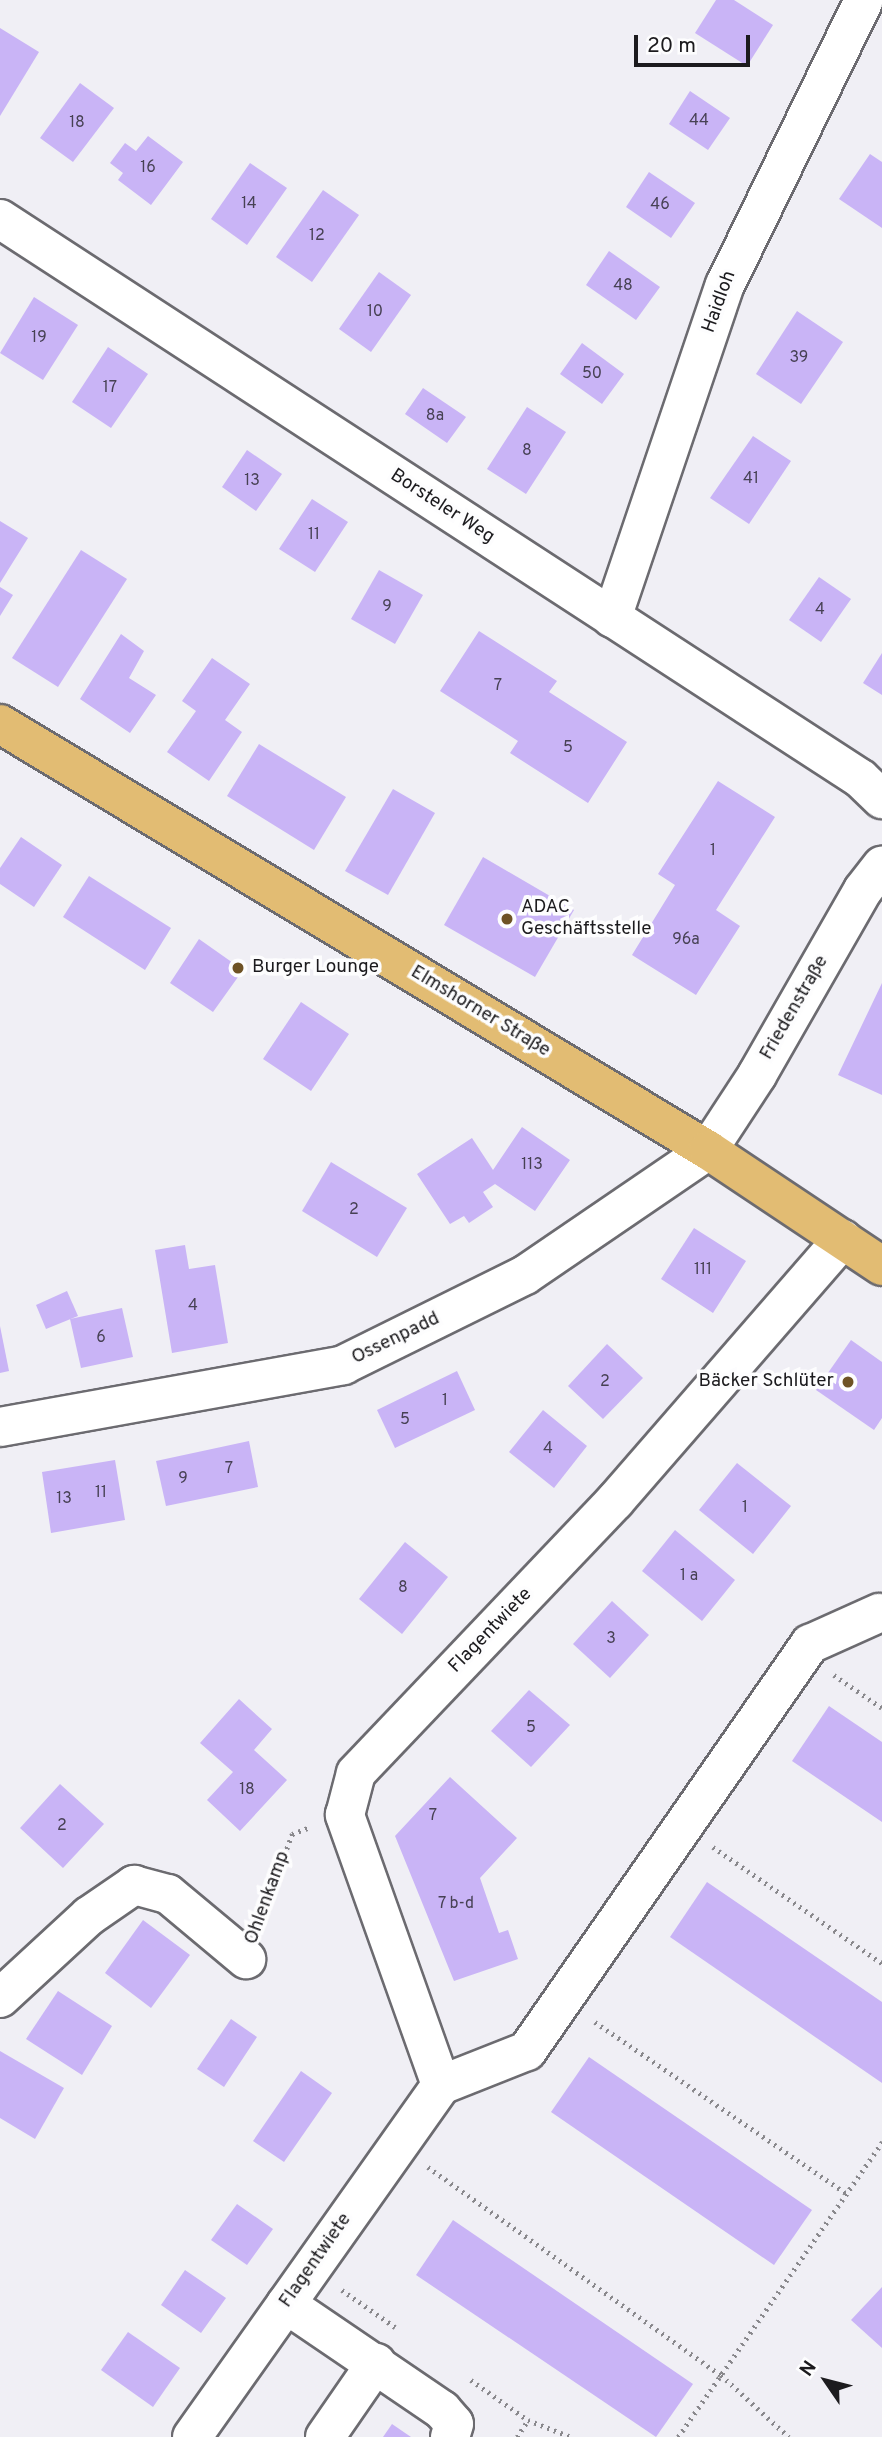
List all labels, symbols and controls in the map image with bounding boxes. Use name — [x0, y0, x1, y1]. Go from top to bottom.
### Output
scale bar — [637, 21, 752, 65]
text: 20 m — [647, 33, 696, 60]
house number: 44 — [689, 111, 709, 131]
house number: 18 — [69, 113, 85, 133]
house number: 16 — [140, 158, 156, 178]
house number: 14 — [241, 194, 257, 214]
house number: 46 — [650, 195, 670, 215]
house number: 12 — [309, 226, 325, 246]
street label: Haidloh — [698, 268, 742, 336]
house number: 48 — [613, 276, 633, 296]
house number: 10 — [367, 302, 383, 322]
house number: 19 — [31, 328, 47, 348]
house number: 39 — [790, 348, 808, 368]
house number: 50 — [582, 364, 602, 384]
house number: 17 — [103, 378, 117, 398]
house number: 8a — [426, 406, 444, 426]
house number: 8 — [522, 441, 532, 461]
street label: Borsteler Weg — [385, 465, 499, 549]
house number: 41 — [743, 469, 759, 489]
house number: 13 — [244, 471, 260, 491]
house number: 11 — [308, 525, 320, 545]
house number: 9 — [382, 597, 392, 617]
house number: 4 — [815, 600, 825, 620]
house number: 7 — [494, 676, 502, 696]
house number: 5 — [563, 738, 573, 758]
house number: 1 — [710, 841, 716, 861]
place label: ADAC Geschäftsstelle — [521, 897, 652, 941]
marker: ADAC Geschäftsstelle — [499, 911, 515, 927]
house number: 96a — [672, 930, 700, 950]
street label: Friedenstraße — [756, 952, 834, 1064]
place label: Burger Lounge — [252, 957, 379, 979]
marker: Burger Lounge — [230, 960, 246, 976]
street label: Elmshorner Straße — [406, 961, 554, 1063]
house number: 113 — [521, 1155, 543, 1175]
house number: 2 — [349, 1200, 359, 1220]
house number: 111 — [694, 1260, 712, 1280]
house number: 4 — [188, 1296, 198, 1316]
street label: Ossenpadd — [348, 1308, 444, 1370]
house number: 6 — [96, 1328, 106, 1348]
place label: Bäcker Schlüter — [699, 1371, 834, 1393]
house number: 2 — [600, 1372, 610, 1392]
marker: Bäcker Schlüter — [840, 1374, 856, 1390]
house number: 1 — [442, 1391, 448, 1411]
house number: 5 — [400, 1410, 410, 1430]
house number: 4 — [543, 1439, 553, 1459]
house number: 7 — [225, 1459, 233, 1479]
house number: 9 — [178, 1469, 188, 1489]
house number: 11 — [95, 1483, 107, 1503]
house number: 13 — [56, 1489, 72, 1509]
house number: 1 — [742, 1498, 748, 1518]
house number: 1 a — [680, 1566, 698, 1586]
house number: 8 — [398, 1578, 408, 1598]
street label: Flagentwiete — [445, 1584, 537, 1678]
house number: 3 — [606, 1629, 616, 1649]
house number: 5 — [526, 1718, 536, 1738]
house number: 18 — [239, 1780, 255, 1800]
house number: 7 — [429, 1806, 437, 1826]
house number: 2 — [57, 1816, 67, 1836]
street label: Ohlenkamp — [241, 1848, 295, 1948]
house number: 7 b-d — [438, 1894, 474, 1914]
street label: Flagentwiete — [275, 2209, 357, 2313]
north arrow — [791, 2346, 861, 2416]
text: N — [795, 2356, 823, 2381]

